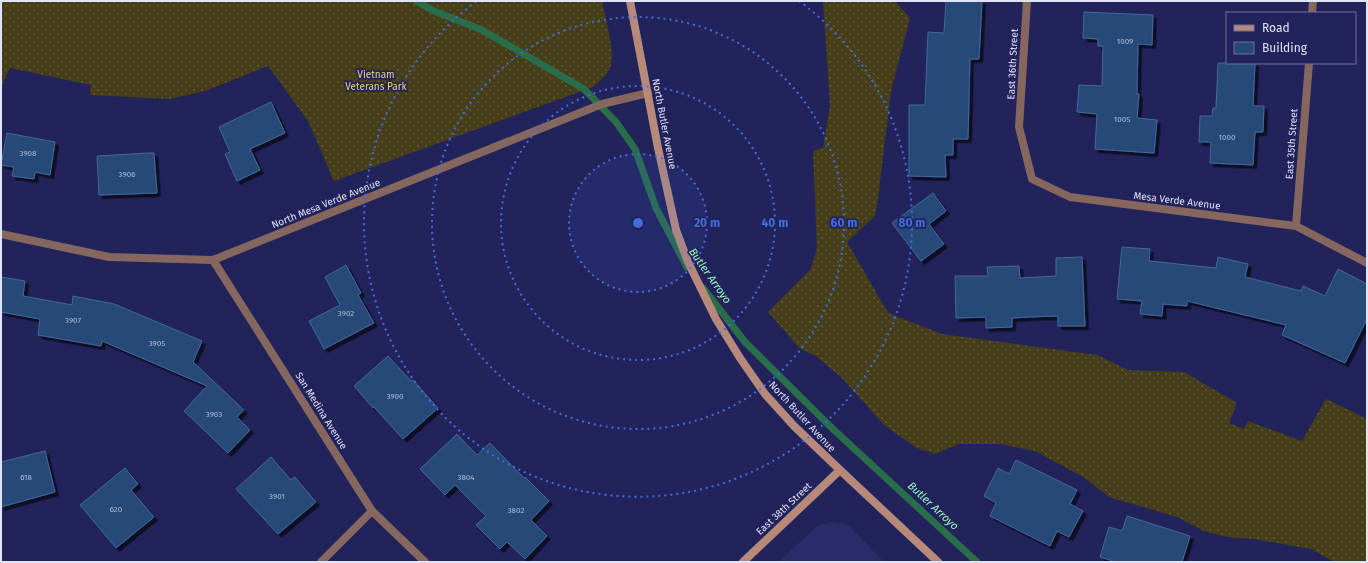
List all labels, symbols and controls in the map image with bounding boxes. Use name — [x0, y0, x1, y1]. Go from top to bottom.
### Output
legend — [1226, 12, 1356, 64]
text: Road — [1262, 21, 1290, 35]
street label: East 36th Street — [1005, 28, 1021, 100]
house number: 1009 — [1117, 37, 1133, 46]
text: Building — [1262, 41, 1308, 55]
park label: Vietnam Veterans Park — [345, 69, 408, 93]
street label: North Butler Avenue — [649, 78, 679, 170]
street label: East 35th Street — [1284, 108, 1300, 180]
house number: 1005 — [1114, 115, 1130, 124]
house number: 1000 — [1219, 133, 1236, 142]
house number: 3908 — [20, 149, 37, 158]
house number: 3906 — [119, 170, 135, 179]
street label: North Mesa Verde Avenue — [270, 177, 382, 231]
street label: Mesa Verde Avenue — [1133, 190, 1221, 212]
centre of rings — [631, 216, 645, 230]
text: 20 m — [694, 216, 720, 230]
text: 40 m — [762, 216, 788, 230]
text: 60 m — [831, 216, 857, 230]
text: 80 m — [899, 216, 925, 230]
water label: Butler Arroyo — [686, 246, 734, 306]
house number: 3902 — [338, 309, 354, 318]
house number: 3907 — [65, 316, 81, 325]
house number: 3905 — [149, 339, 165, 348]
street label: San Medina Avenue — [292, 370, 350, 452]
street label: North Butler Avenue — [766, 379, 838, 455]
house number: 3900 — [386, 392, 404, 401]
house number: 3903 — [206, 410, 222, 419]
house number: 618 — [20, 473, 32, 482]
house number: 3804 — [457, 473, 475, 482]
water label: Butler Arroyo — [905, 479, 961, 533]
street label: East 38th Street — [754, 480, 814, 538]
house number: 3901 — [269, 492, 285, 501]
house number: 620 — [110, 505, 123, 514]
house number: 3802 — [508, 506, 524, 515]

